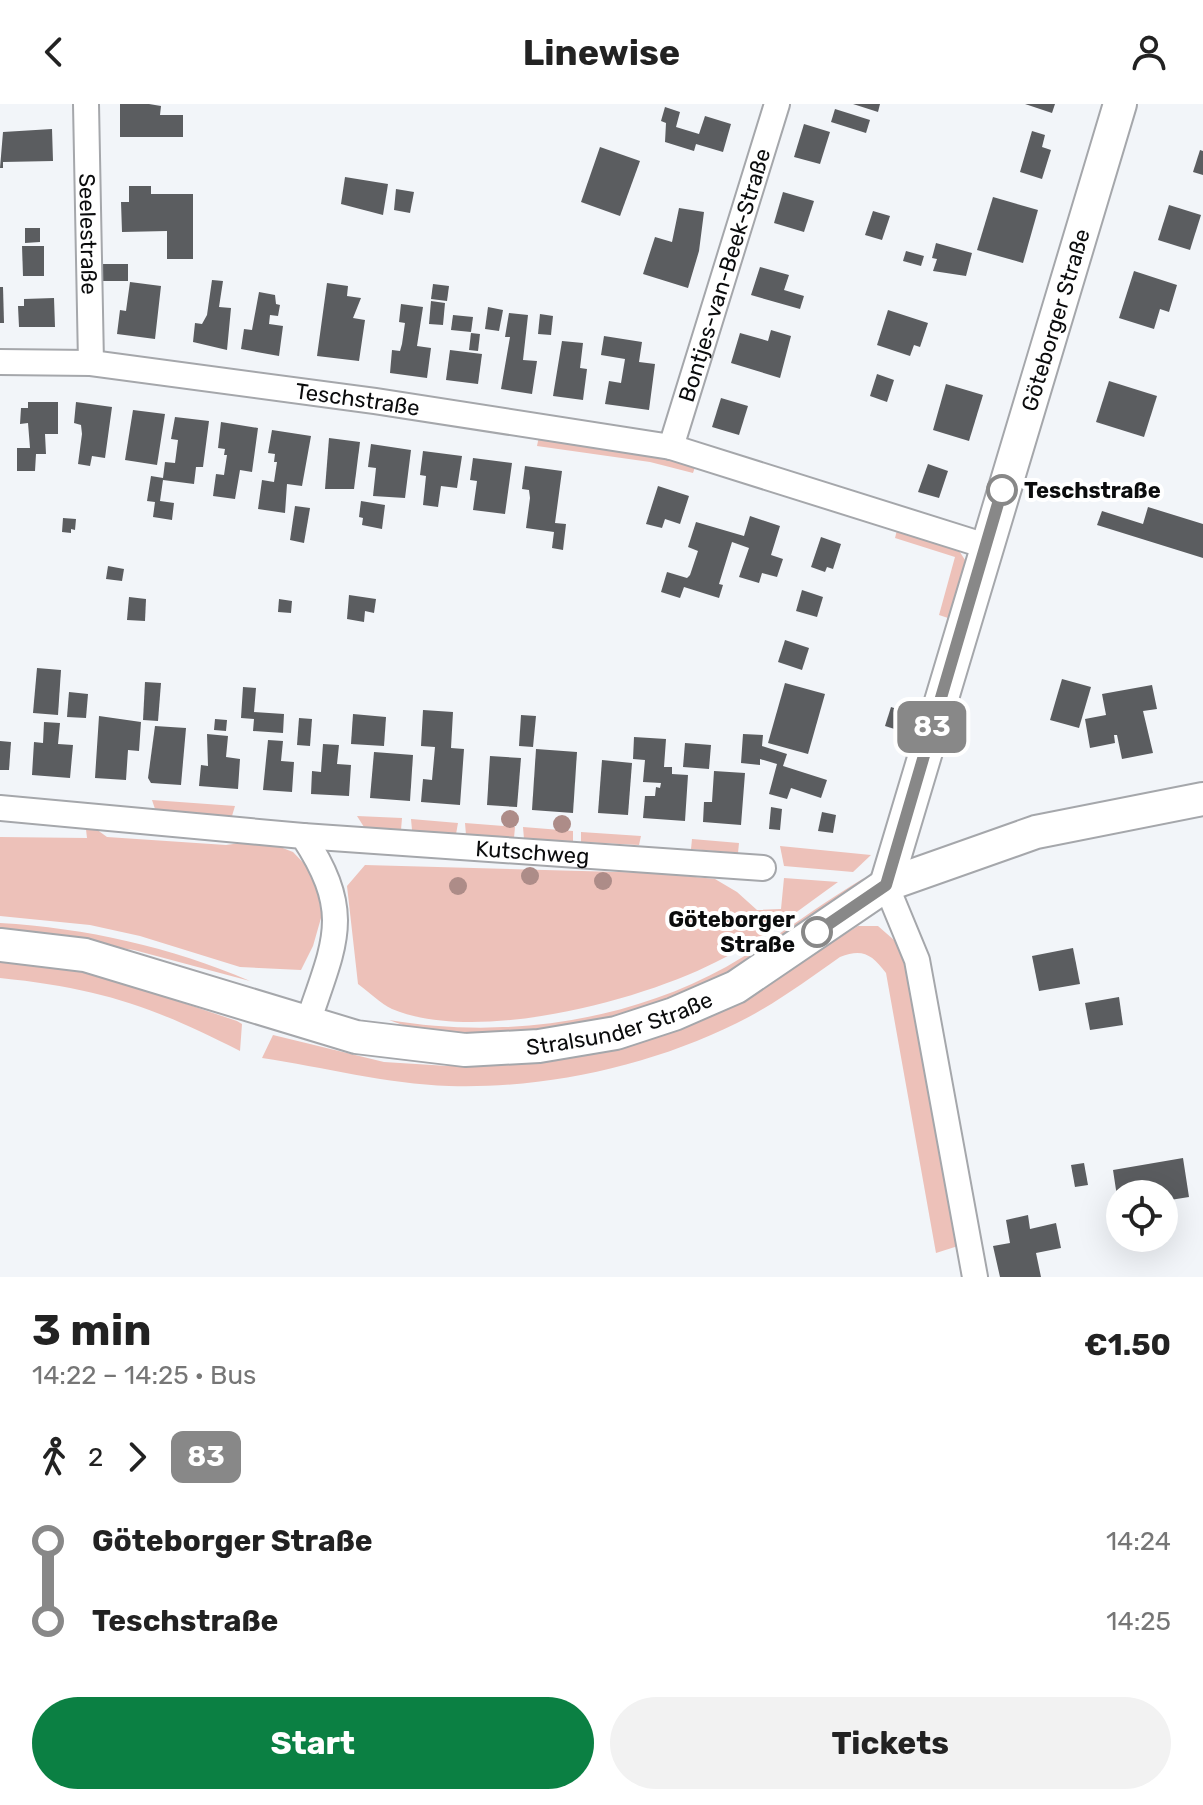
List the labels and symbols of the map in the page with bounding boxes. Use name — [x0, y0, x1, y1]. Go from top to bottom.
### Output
street label: Bontjes-van-Beek-Straße — [672, 145, 776, 405]
street label: Seelestraße — [74, 173, 103, 295]
street label: Göteborger Straße — [1015, 225, 1095, 414]
street label: Teschstraße — [294, 377, 422, 421]
marker: Teschstraße — [987, 475, 1017, 505]
place label: Teschstraße — [1024, 477, 1161, 504]
line badge: 83 — [896, 701, 968, 753]
street label: Kutschweg — [475, 835, 590, 869]
place label: Göteborger Straße — [668, 906, 795, 958]
marker: Göteborger Straße — [802, 917, 832, 947]
street label: Stralsunder Straße — [525, 985, 717, 1060]

